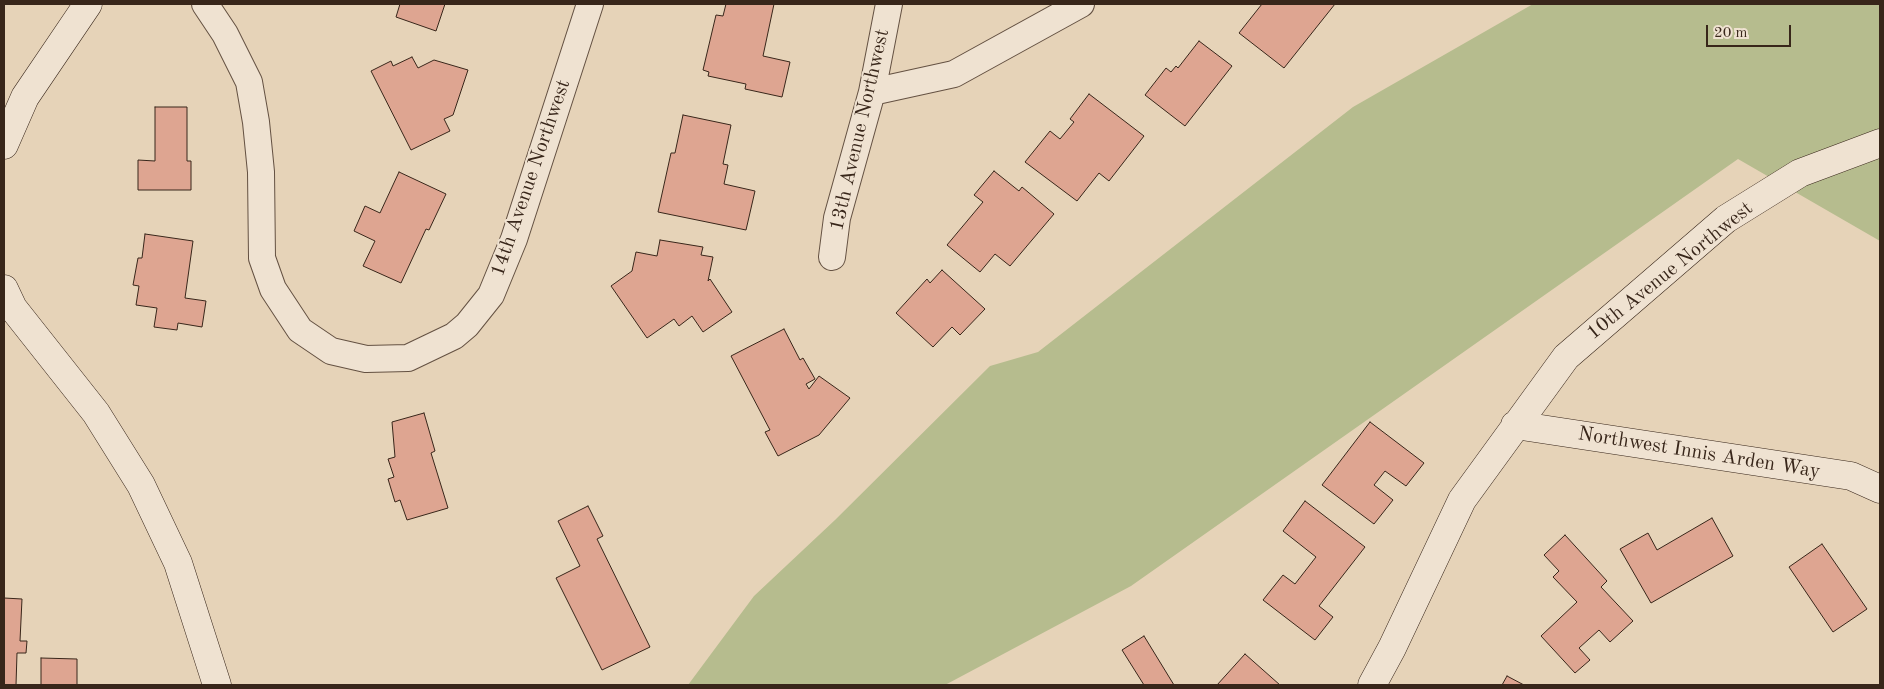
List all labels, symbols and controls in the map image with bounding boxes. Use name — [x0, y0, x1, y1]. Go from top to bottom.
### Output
scale bar — [1709, 15, 1794, 47]
text: 20 m — [1714, 26, 1748, 41]
street label: 13th Avenue Northwest — [825, 27, 895, 233]
street label: 14th Avenue Northwest — [486, 76, 576, 280]
street label: 10th Avenue Northwest — [1582, 197, 1758, 345]
street label: Northwest Innis Arden Way — [1576, 422, 1822, 484]

